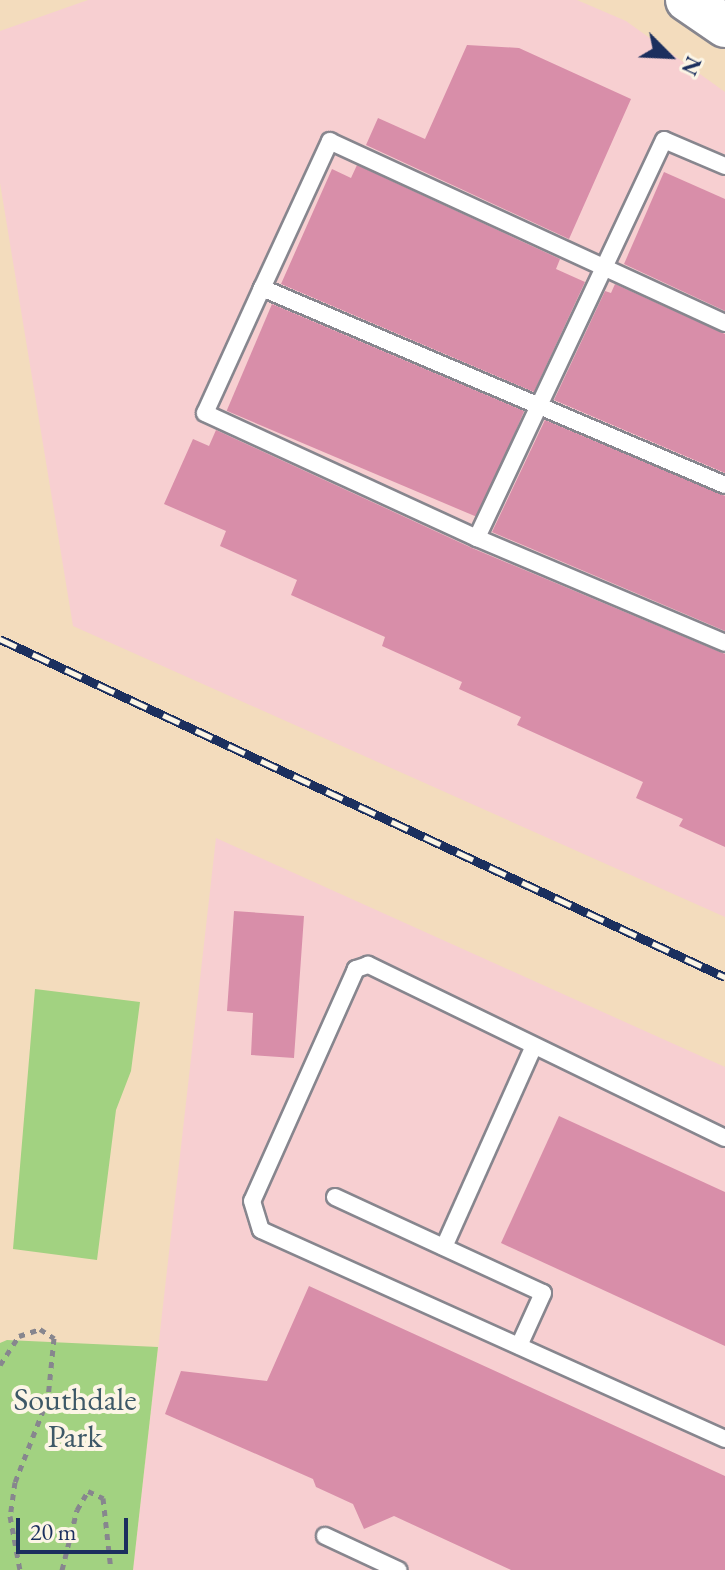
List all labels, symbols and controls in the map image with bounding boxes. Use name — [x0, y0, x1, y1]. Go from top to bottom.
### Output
north arrow — [629, 16, 709, 96]
text: N — [675, 52, 708, 80]
park label: Southdale Park — [13, 1381, 137, 1456]
scale bar — [20, 1502, 132, 1552]
text: 20 m — [30, 1516, 77, 1547]

